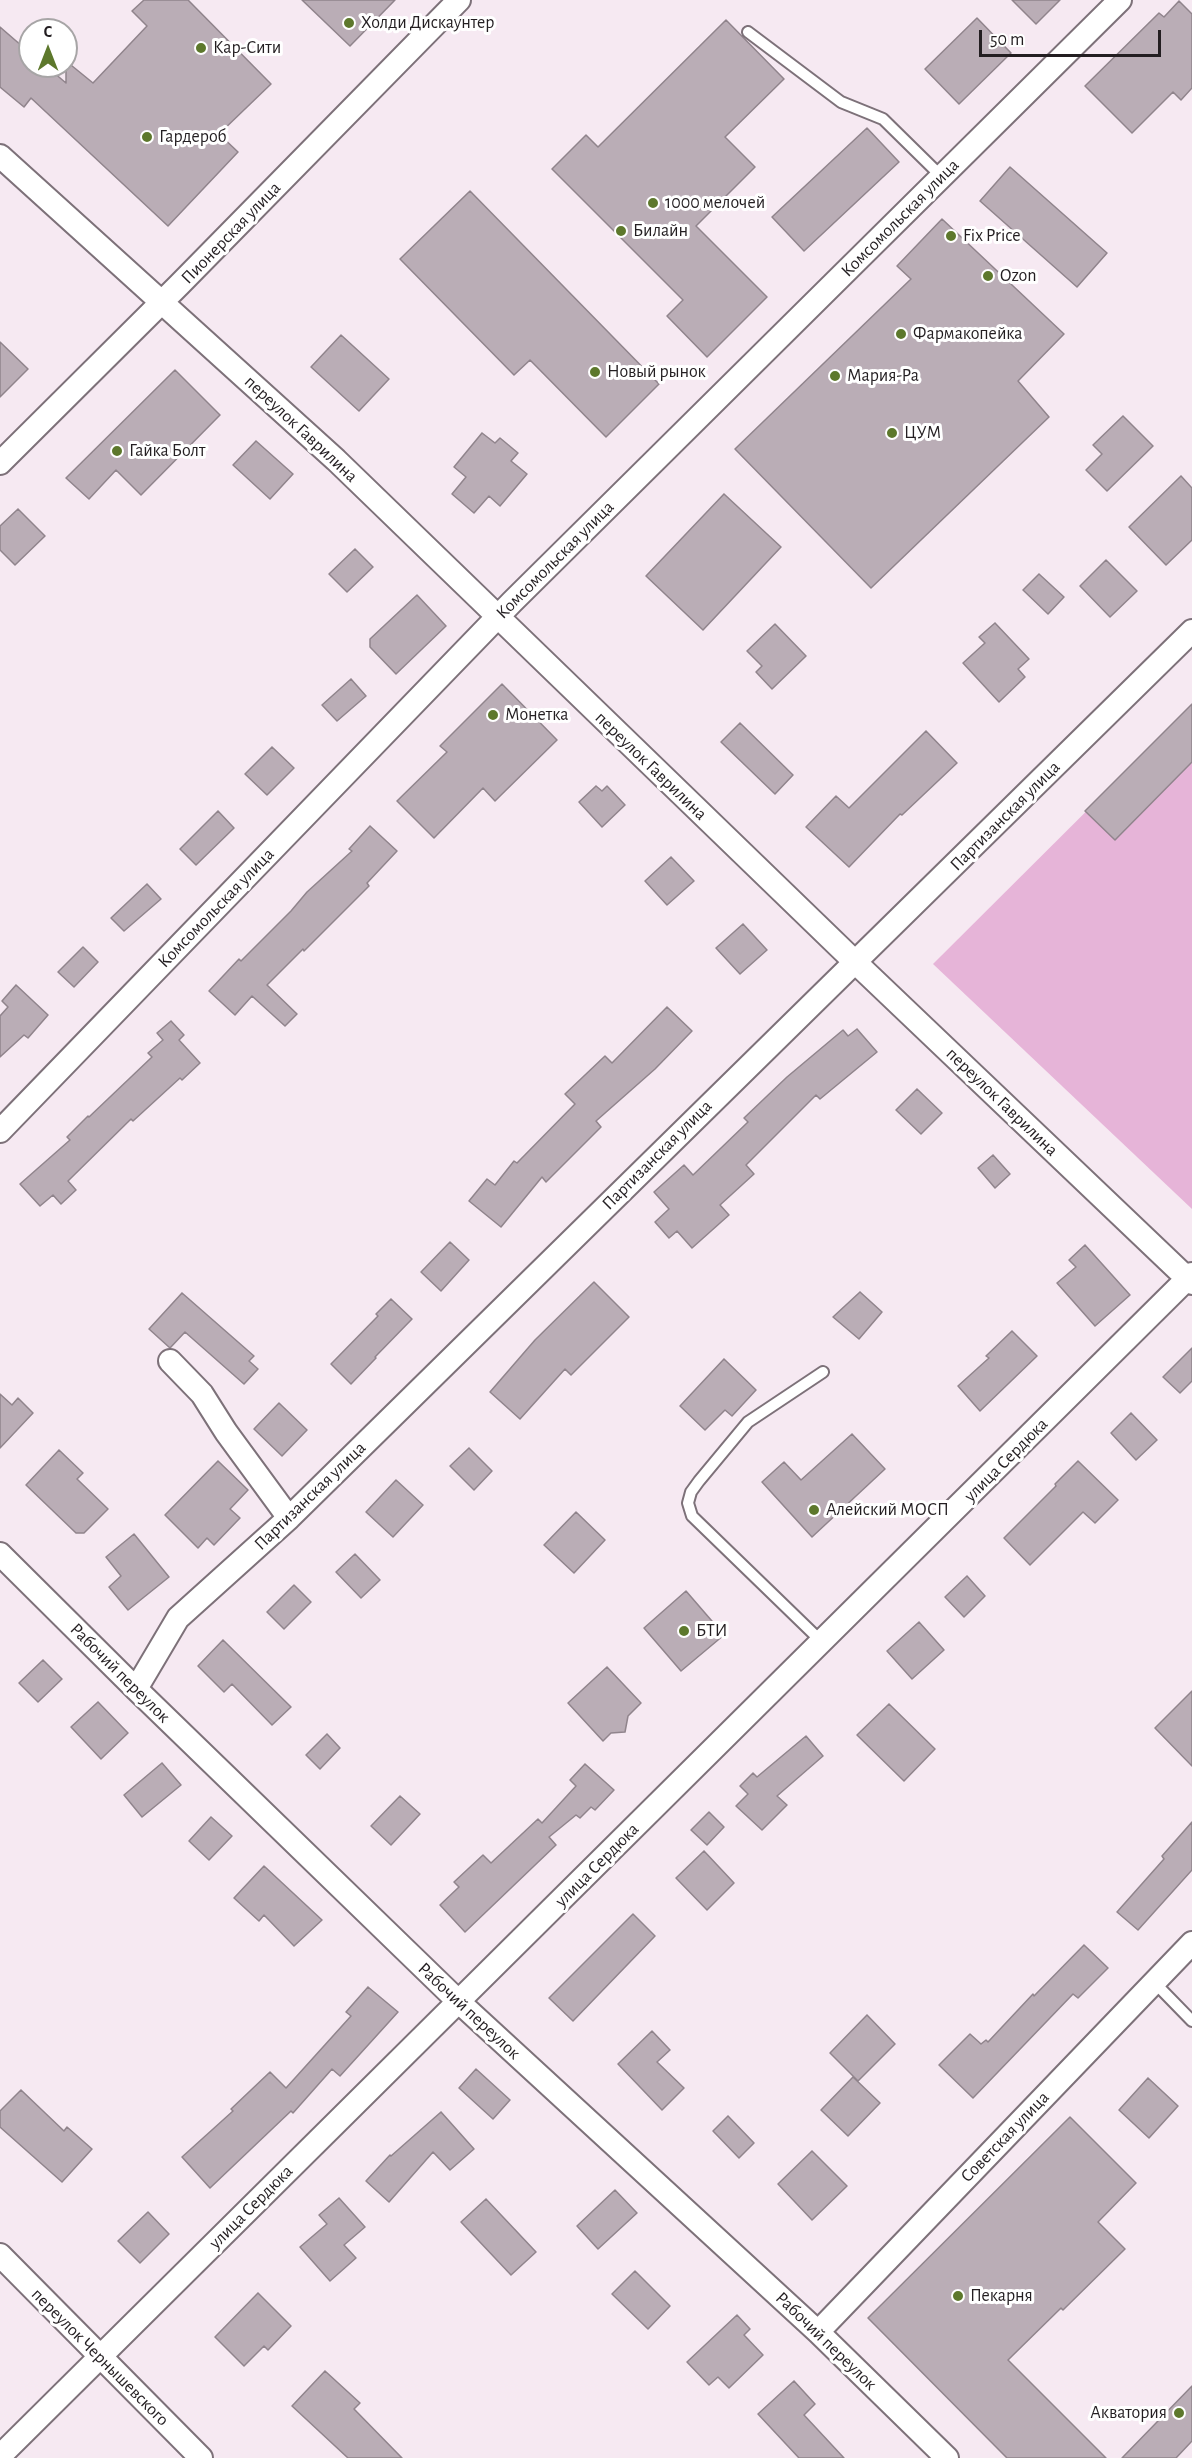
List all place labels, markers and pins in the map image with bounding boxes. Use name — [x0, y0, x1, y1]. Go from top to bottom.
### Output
place label: Холди Дискаунтер — [361, 12, 494, 34]
marker: Холди Дискаунтер — [342, 16, 356, 30]
place label: Кар-Сити — [213, 37, 281, 59]
marker: Кар-Сити — [194, 41, 208, 55]
place label: Гардероб — [159, 126, 227, 148]
marker: Гардероб — [140, 130, 154, 144]
place label: 1000 мелочей — [665, 192, 765, 214]
marker: 1000 мелочей — [646, 196, 660, 210]
place label: Билайн — [633, 220, 688, 242]
marker: Билайн — [614, 224, 628, 238]
place label: Fix Price — [963, 225, 1020, 247]
marker: Fix Price — [944, 229, 958, 243]
place label: Ozon — [1000, 265, 1037, 287]
marker: Ozon — [981, 269, 995, 283]
place label: Фармакопейка — [913, 323, 1022, 345]
marker: Фармакопейка — [894, 327, 908, 341]
place label: Новый рынок — [607, 361, 706, 383]
marker: Новый рынок — [588, 365, 602, 379]
place label: Мария-Ра — [847, 365, 919, 387]
marker: Мария-Ра — [828, 369, 842, 383]
place label: ЦУМ — [904, 422, 941, 444]
marker: ЦУМ — [885, 426, 899, 440]
place label: Гайка Болт — [129, 440, 205, 462]
marker: Гайка Болт — [110, 444, 124, 458]
place label: Монетка — [505, 704, 568, 726]
marker: Монетка — [486, 708, 500, 722]
place label: Алейский МОСП — [826, 1499, 949, 1521]
marker: Алейский МОСП — [807, 1503, 821, 1517]
place label: БТИ — [696, 1620, 728, 1642]
marker: БТИ — [677, 1624, 691, 1638]
place label: Пекарня — [970, 2285, 1033, 2307]
marker: Пекарня — [951, 2289, 965, 2303]
place label: Акватория — [1090, 2402, 1167, 2424]
marker: Акватория — [1172, 2406, 1186, 2420]

